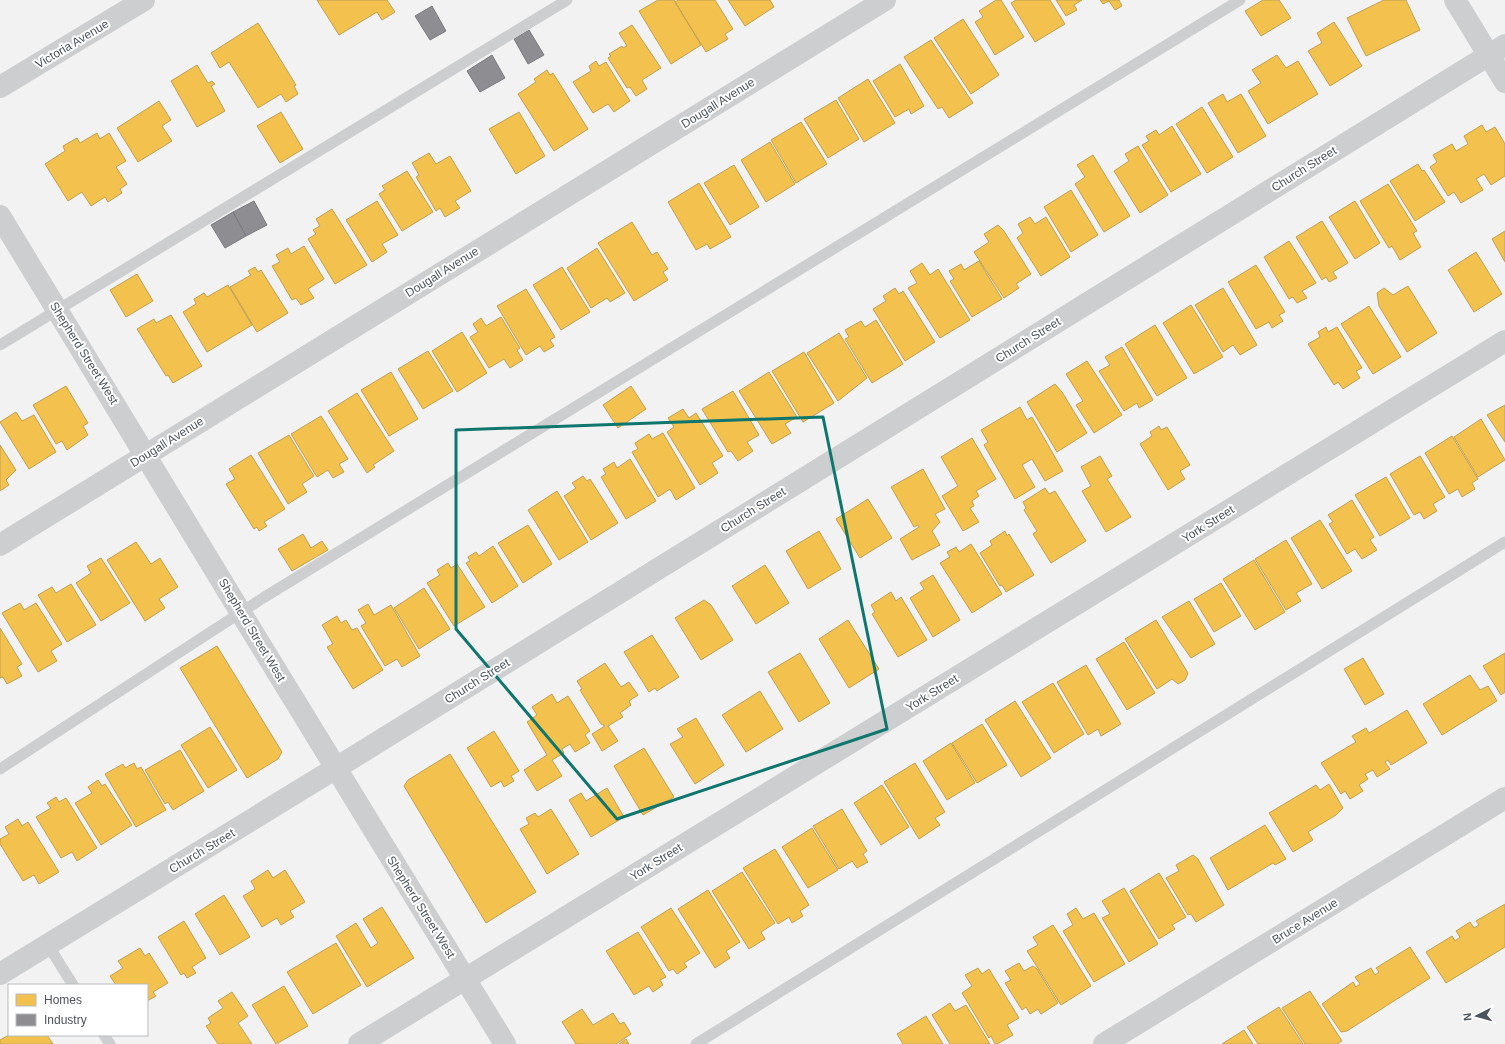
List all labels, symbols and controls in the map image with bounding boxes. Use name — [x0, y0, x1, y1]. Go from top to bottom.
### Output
street label: Victoria Avenue — [33, 16, 111, 71]
street label: Dougall Avenue — [679, 75, 758, 131]
street label: Church Street — [1269, 143, 1340, 195]
street label: Dougall Avenue — [403, 244, 482, 300]
street label: Shepherd Street West — [47, 299, 122, 407]
street label: Church Street — [993, 314, 1064, 366]
street label: Dougall Avenue — [128, 414, 207, 470]
street label: Church Street — [718, 484, 789, 536]
street label: York Street — [1179, 502, 1237, 546]
street label: Shepherd Street West — [216, 576, 289, 685]
street label: Church Street — [442, 655, 513, 707]
street label: York Street — [903, 671, 961, 715]
street label: Church Street — [167, 826, 238, 876]
street label: York Street — [627, 840, 685, 884]
street label: Shepherd Street West — [384, 853, 459, 961]
street label: Bruce Avenue — [1270, 895, 1341, 947]
legend — [8, 984, 148, 1036]
text: Homes — [44, 993, 82, 1007]
north arrow — [1457, 996, 1497, 1036]
text: N — [1461, 1012, 1473, 1022]
text: Industry — [44, 1013, 87, 1027]

